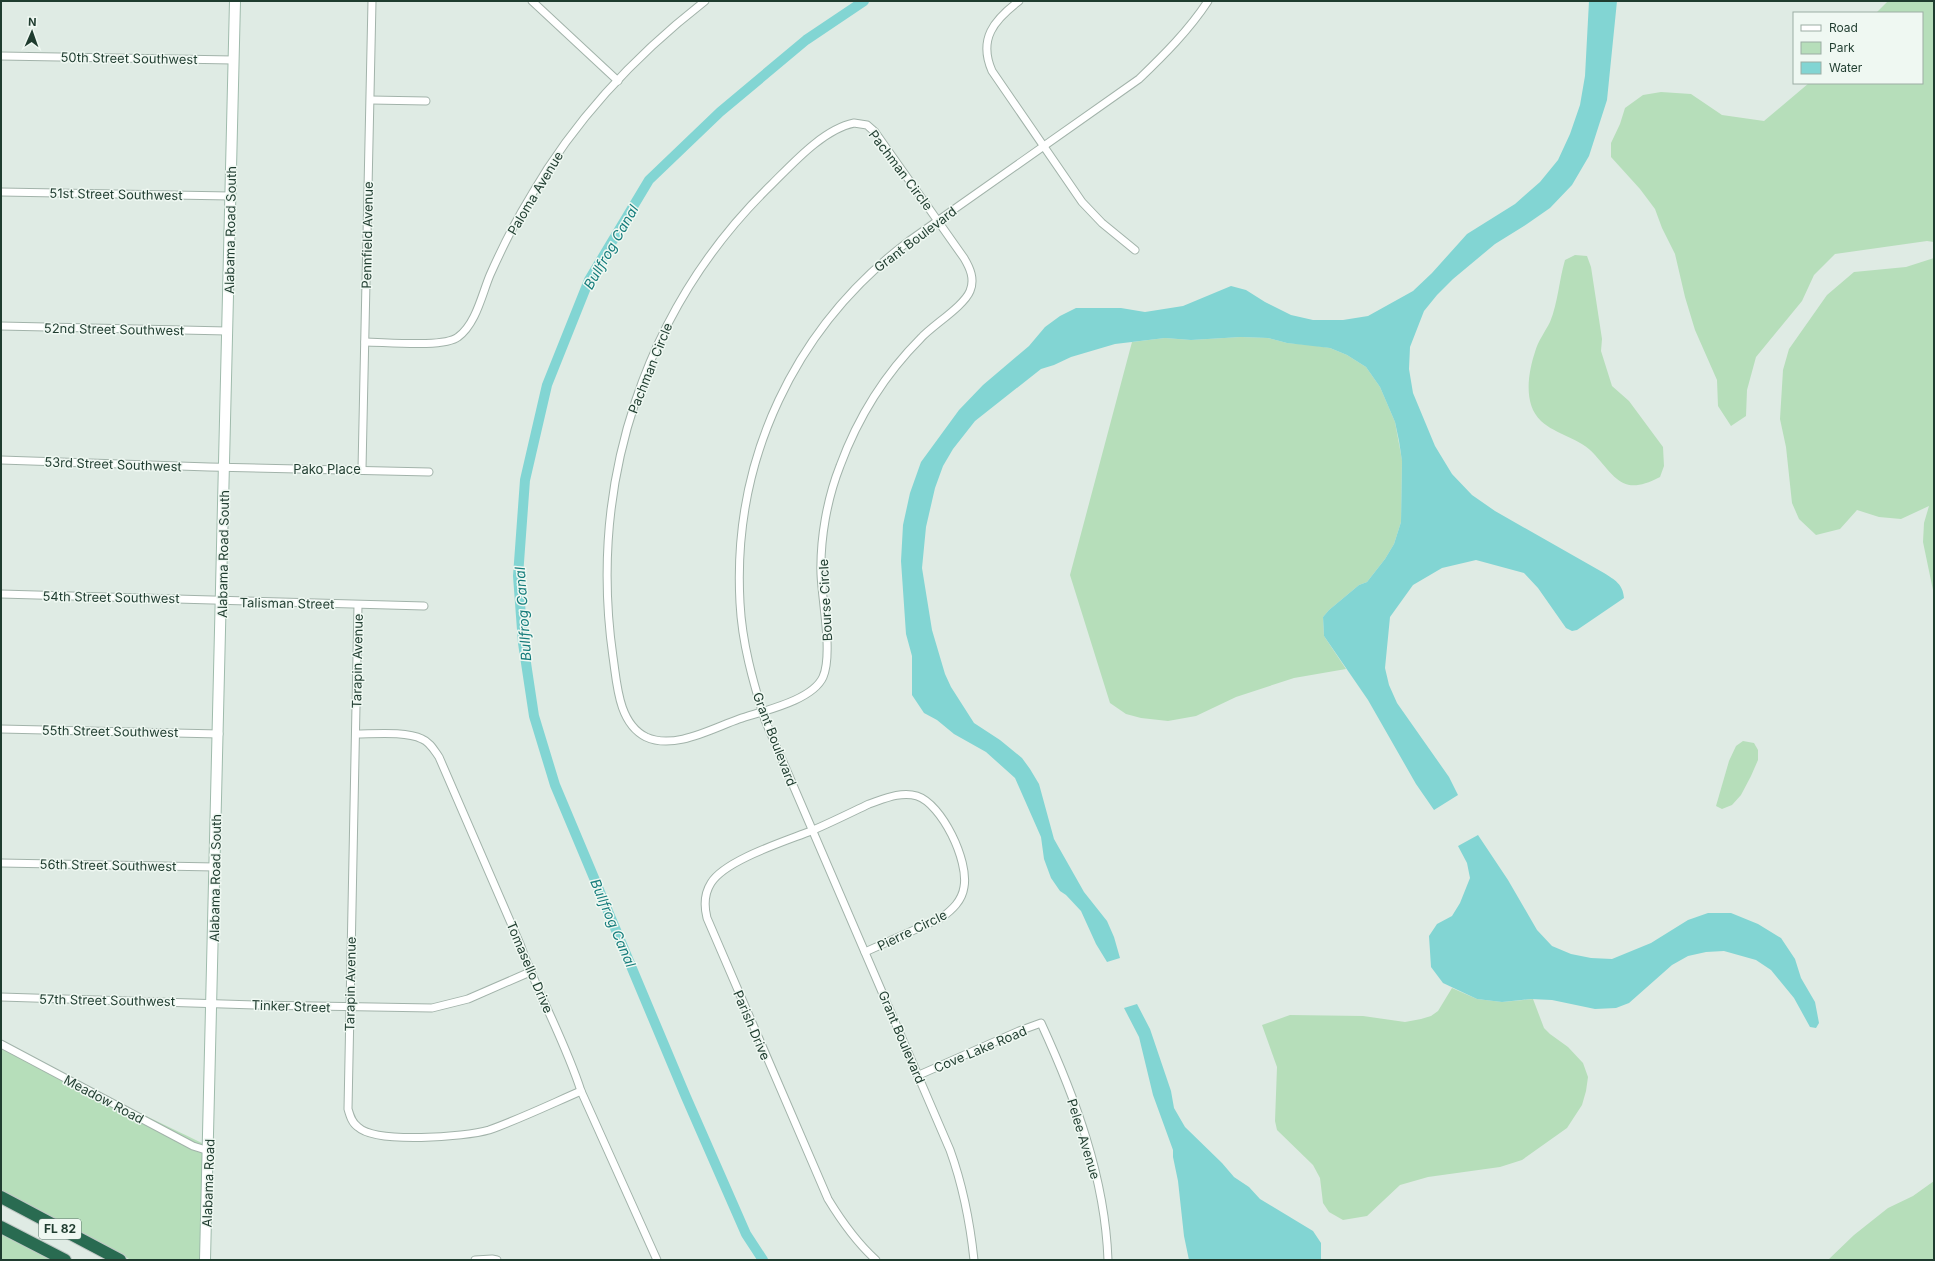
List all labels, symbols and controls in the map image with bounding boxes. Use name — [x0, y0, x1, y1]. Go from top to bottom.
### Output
north arrow — [12, 12, 52, 52]
legend — [1793, 12, 1923, 84]
text: N — [28, 15, 37, 29]
text: Road — [1829, 20, 1858, 35]
text: Park — [1829, 40, 1855, 55]
street label: 50th Street Southwest — [60, 49, 198, 67]
text: Water — [1829, 60, 1863, 75]
street label: Pachman Circle — [866, 127, 936, 213]
street label: Paloma Avenue — [504, 148, 566, 238]
street label: Alabama Road South — [221, 166, 239, 294]
street label: Pennfield Avenue — [358, 181, 376, 289]
street label: 51st Street Southwest — [49, 185, 183, 203]
water label: Bullfrog Canal — [580, 201, 642, 292]
street label: Grant Boulevard — [871, 203, 959, 275]
street label: 52nd Street Southwest — [44, 320, 184, 338]
street label: Pachman Circle — [625, 320, 675, 416]
street label: 53rd Street Southwest — [44, 454, 182, 474]
street label: Pako Place — [293, 461, 361, 477]
street label: Alabama Road South — [214, 490, 232, 618]
street label: Bourse Circle — [815, 558, 835, 642]
water label: Bullfrog Canal — [511, 566, 534, 662]
street label: 54th Street Southwest — [42, 588, 180, 606]
street label: Talisman Street — [240, 594, 334, 612]
street label: Tarapin Avenue — [348, 613, 366, 709]
street label: Grant Boulevard — [750, 690, 800, 788]
street label: 55th Street Southwest — [42, 722, 178, 740]
street label: Alabama Road South — [206, 814, 224, 942]
street label: 56th Street Southwest — [39, 856, 177, 874]
water label: Bullfrog Canal — [587, 876, 640, 970]
street label: Pierre Circle — [875, 906, 949, 954]
street label: Tomasello Drive — [503, 919, 557, 1015]
street label: Tarapin Avenue — [341, 936, 359, 1032]
street label: Parish Drive — [730, 988, 774, 1062]
street label: Grant Boulevard — [875, 988, 929, 1086]
street label: 57th Street Southwest — [39, 991, 175, 1009]
street label: Tinker Street — [251, 997, 331, 1015]
street label: Cove Lake Road — [931, 1022, 1029, 1076]
street label: Meadow Road — [61, 1071, 147, 1127]
street label: Pelee Avenue — [1064, 1097, 1104, 1181]
street label: Alabama Road — [198, 1138, 218, 1228]
road number: FL 82 — [39, 1219, 81, 1239]

